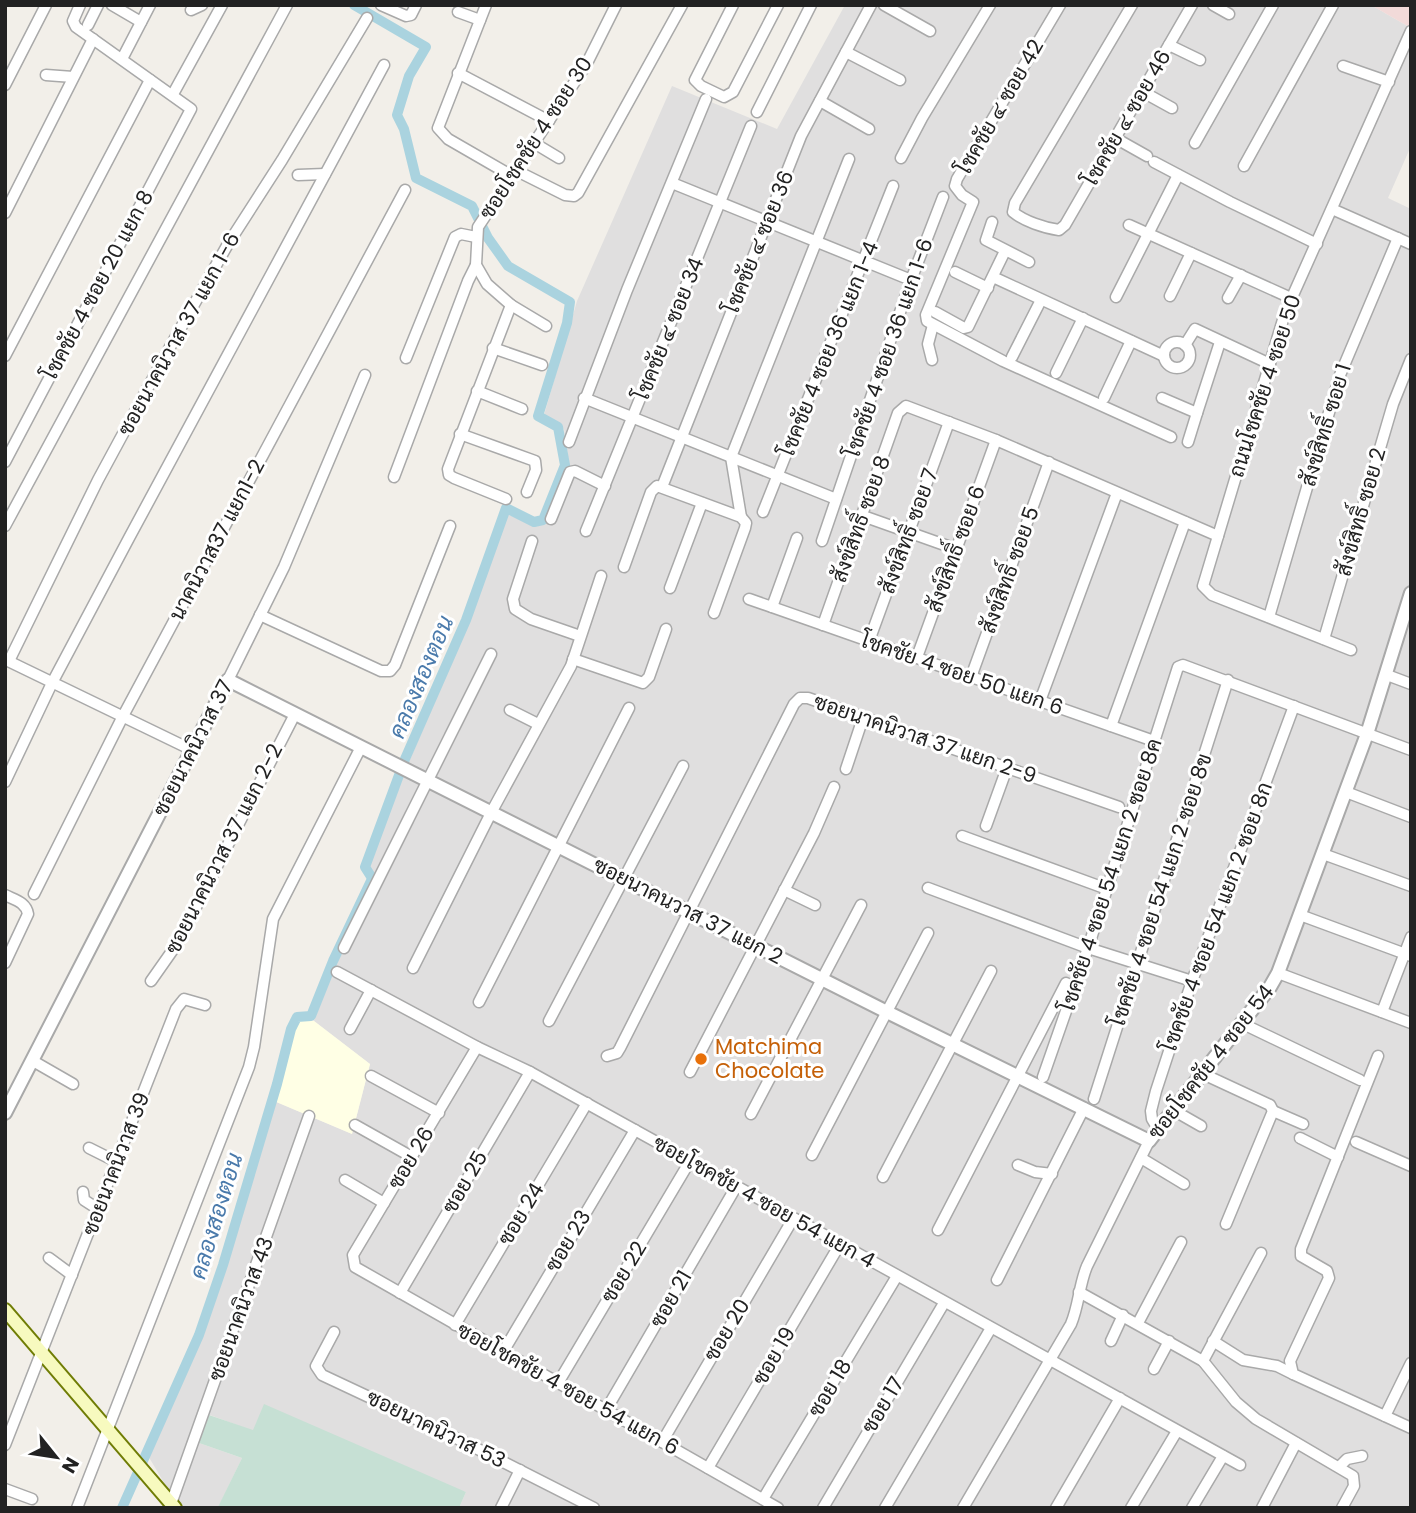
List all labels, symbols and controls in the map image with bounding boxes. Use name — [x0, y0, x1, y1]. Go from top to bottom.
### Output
street label: โชคชัย ๔ ซอย 42 — [949, 34, 1050, 181]
street label: โชคชัย ๔ ซอย 46 — [1075, 44, 1177, 192]
street label: ซอยโชคชัย 4 ซอย 30 — [472, 51, 599, 225]
street label: โชคชัย ๔ ซอย 36 — [716, 166, 800, 319]
street label: โชคชัย 4 ซอย 20 แยก 8 — [35, 185, 160, 386]
street label: ซอยนาคนิวาส 37 แยก 1-6 — [110, 227, 247, 441]
street label: โชคชัย 4 ซอย 36 แยก 1-6 — [837, 234, 940, 462]
street label: โชคชัย 4 ซอย 36 แยก 1-4 — [772, 237, 885, 462]
street label: โชคชัย ๔ ซอย 34 — [626, 253, 710, 406]
street label: ถนนโชคชัย 4 ซอย 50 — [1221, 291, 1308, 481]
street label: สังข์สิทธิ์ ซอย 1 — [1288, 359, 1358, 490]
street label: สังข์สิทธิ์ ซอย 2 — [1324, 443, 1393, 579]
street label: สังข์สิทธิ์ ซอย 8 — [819, 450, 897, 586]
street label: นาคนิวาส37 แยก1-2 — [162, 454, 271, 626]
street label: สังข์สิทธิ์ ซอย 7 — [868, 462, 945, 598]
street label: สังข์สิทธิ์ ซอย 6 — [914, 479, 992, 616]
street label: สังข์สิทธิ์ ซอย 5 — [968, 501, 1046, 637]
water label: คลองสองตอน — [381, 610, 461, 743]
street label: โชคชัย 4 ซอย 50 แยก 6 — [856, 625, 1067, 722]
street label: ซอยนาคนิวาส 37 — [146, 675, 239, 821]
street label: ซอยนาคนิวาส 37 แยก 2-9 — [810, 687, 1040, 790]
street label: โชคชัย 4 ซอย 54 แยก 2 ซอย 8ค — [1052, 734, 1168, 1016]
street label: ซอยนาคนิวาส 37 แยก 2-2 — [158, 739, 289, 959]
street label: โชคชัย 4 ซอย 54 แยก 2 ซอย 8ข — [1102, 750, 1218, 1031]
street label: โชคชัย 4 ซอย 54 แยก 2 ซอย 8ก — [1154, 778, 1279, 1057]
street label: ซอยนาคนวาส 37 แยก 2 — [589, 850, 788, 971]
street label: ซอยโชคชัย 4 ซอย 54 — [1141, 978, 1280, 1145]
place label: Matchima Chocolate — [715, 1032, 824, 1085]
marker: Matchima Chocolate — [693, 1051, 709, 1067]
street label: ซอยนาคนิวาส 39 — [75, 1088, 156, 1240]
street label: ซอย 26 — [381, 1121, 441, 1194]
street label: ซอยโชคชัย 4 ซอย 54 แยก 4 — [648, 1128, 880, 1275]
street label: ซอย 25 — [435, 1145, 494, 1219]
water label: คลองสองตอน — [182, 1149, 250, 1283]
street label: ซอย 24 — [491, 1177, 551, 1250]
street label: ซอย 23 — [538, 1204, 597, 1277]
street label: ซอยนาคนิวาส 43 — [201, 1233, 280, 1385]
street label: ซอย 22 — [594, 1236, 653, 1308]
street label: ซอย 21 — [643, 1265, 699, 1333]
street label: ซอย 20 — [697, 1293, 757, 1366]
street label: ซอยโชคชัย 4 ซอย 54 แยก 6 — [452, 1315, 685, 1462]
street label: ซอย 19 — [745, 1321, 802, 1390]
street label: ซอย 18 — [801, 1353, 858, 1422]
street label: ซอย 17 — [854, 1371, 911, 1438]
street label: ซอยนาคนิวาส 53 — [362, 1382, 511, 1475]
north arrow — [21, 1422, 91, 1492]
text: N — [55, 1452, 86, 1478]

